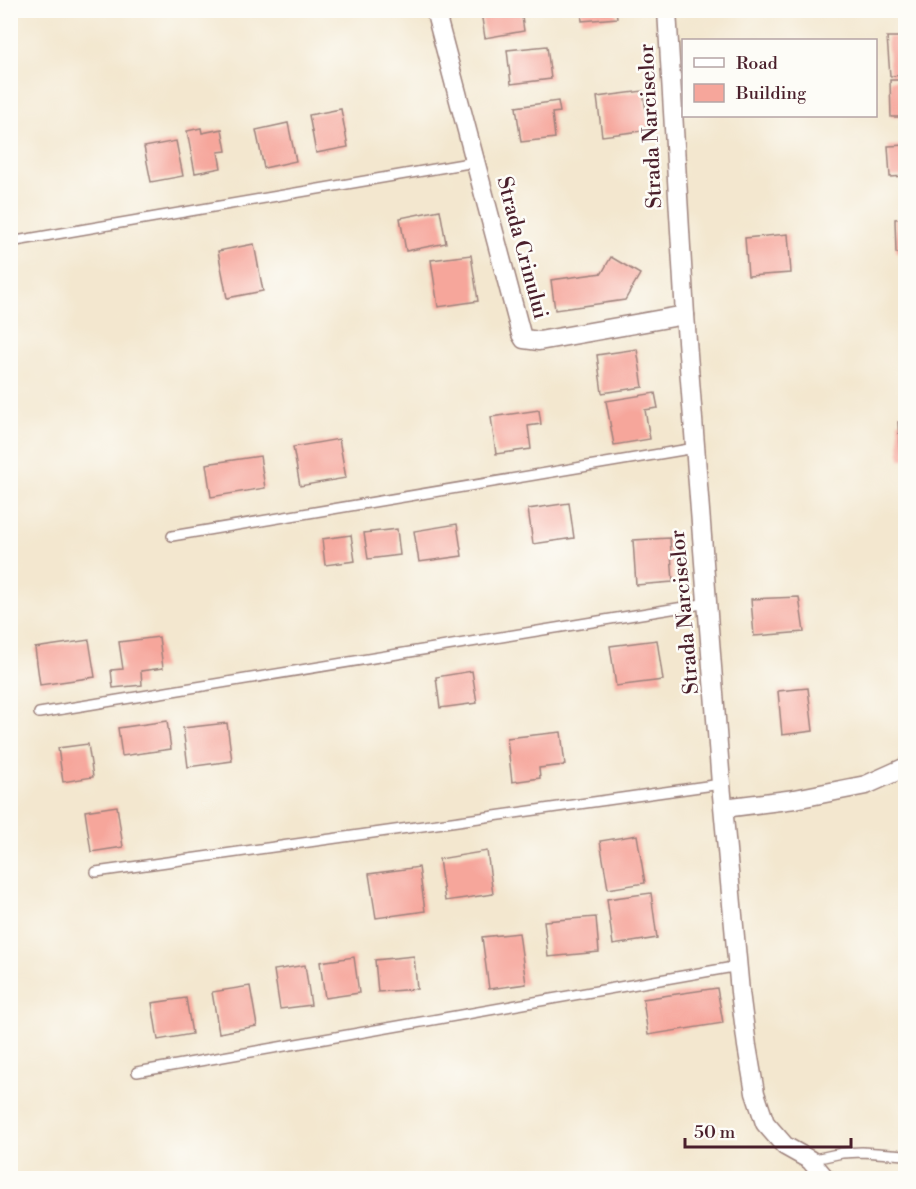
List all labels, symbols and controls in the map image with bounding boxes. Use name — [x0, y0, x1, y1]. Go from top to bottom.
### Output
legend — [682, 39, 877, 117]
street label: Strada Narciselor — [634, 43, 668, 209]
text: Road — [736, 52, 779, 75]
text: Building — [735, 82, 807, 105]
street label: Strada Crinului — [490, 174, 554, 322]
street label: Strada Narciselor — [665, 529, 705, 695]
scale bar — [685, 1111, 852, 1149]
text: 50 m — [694, 1121, 736, 1144]

